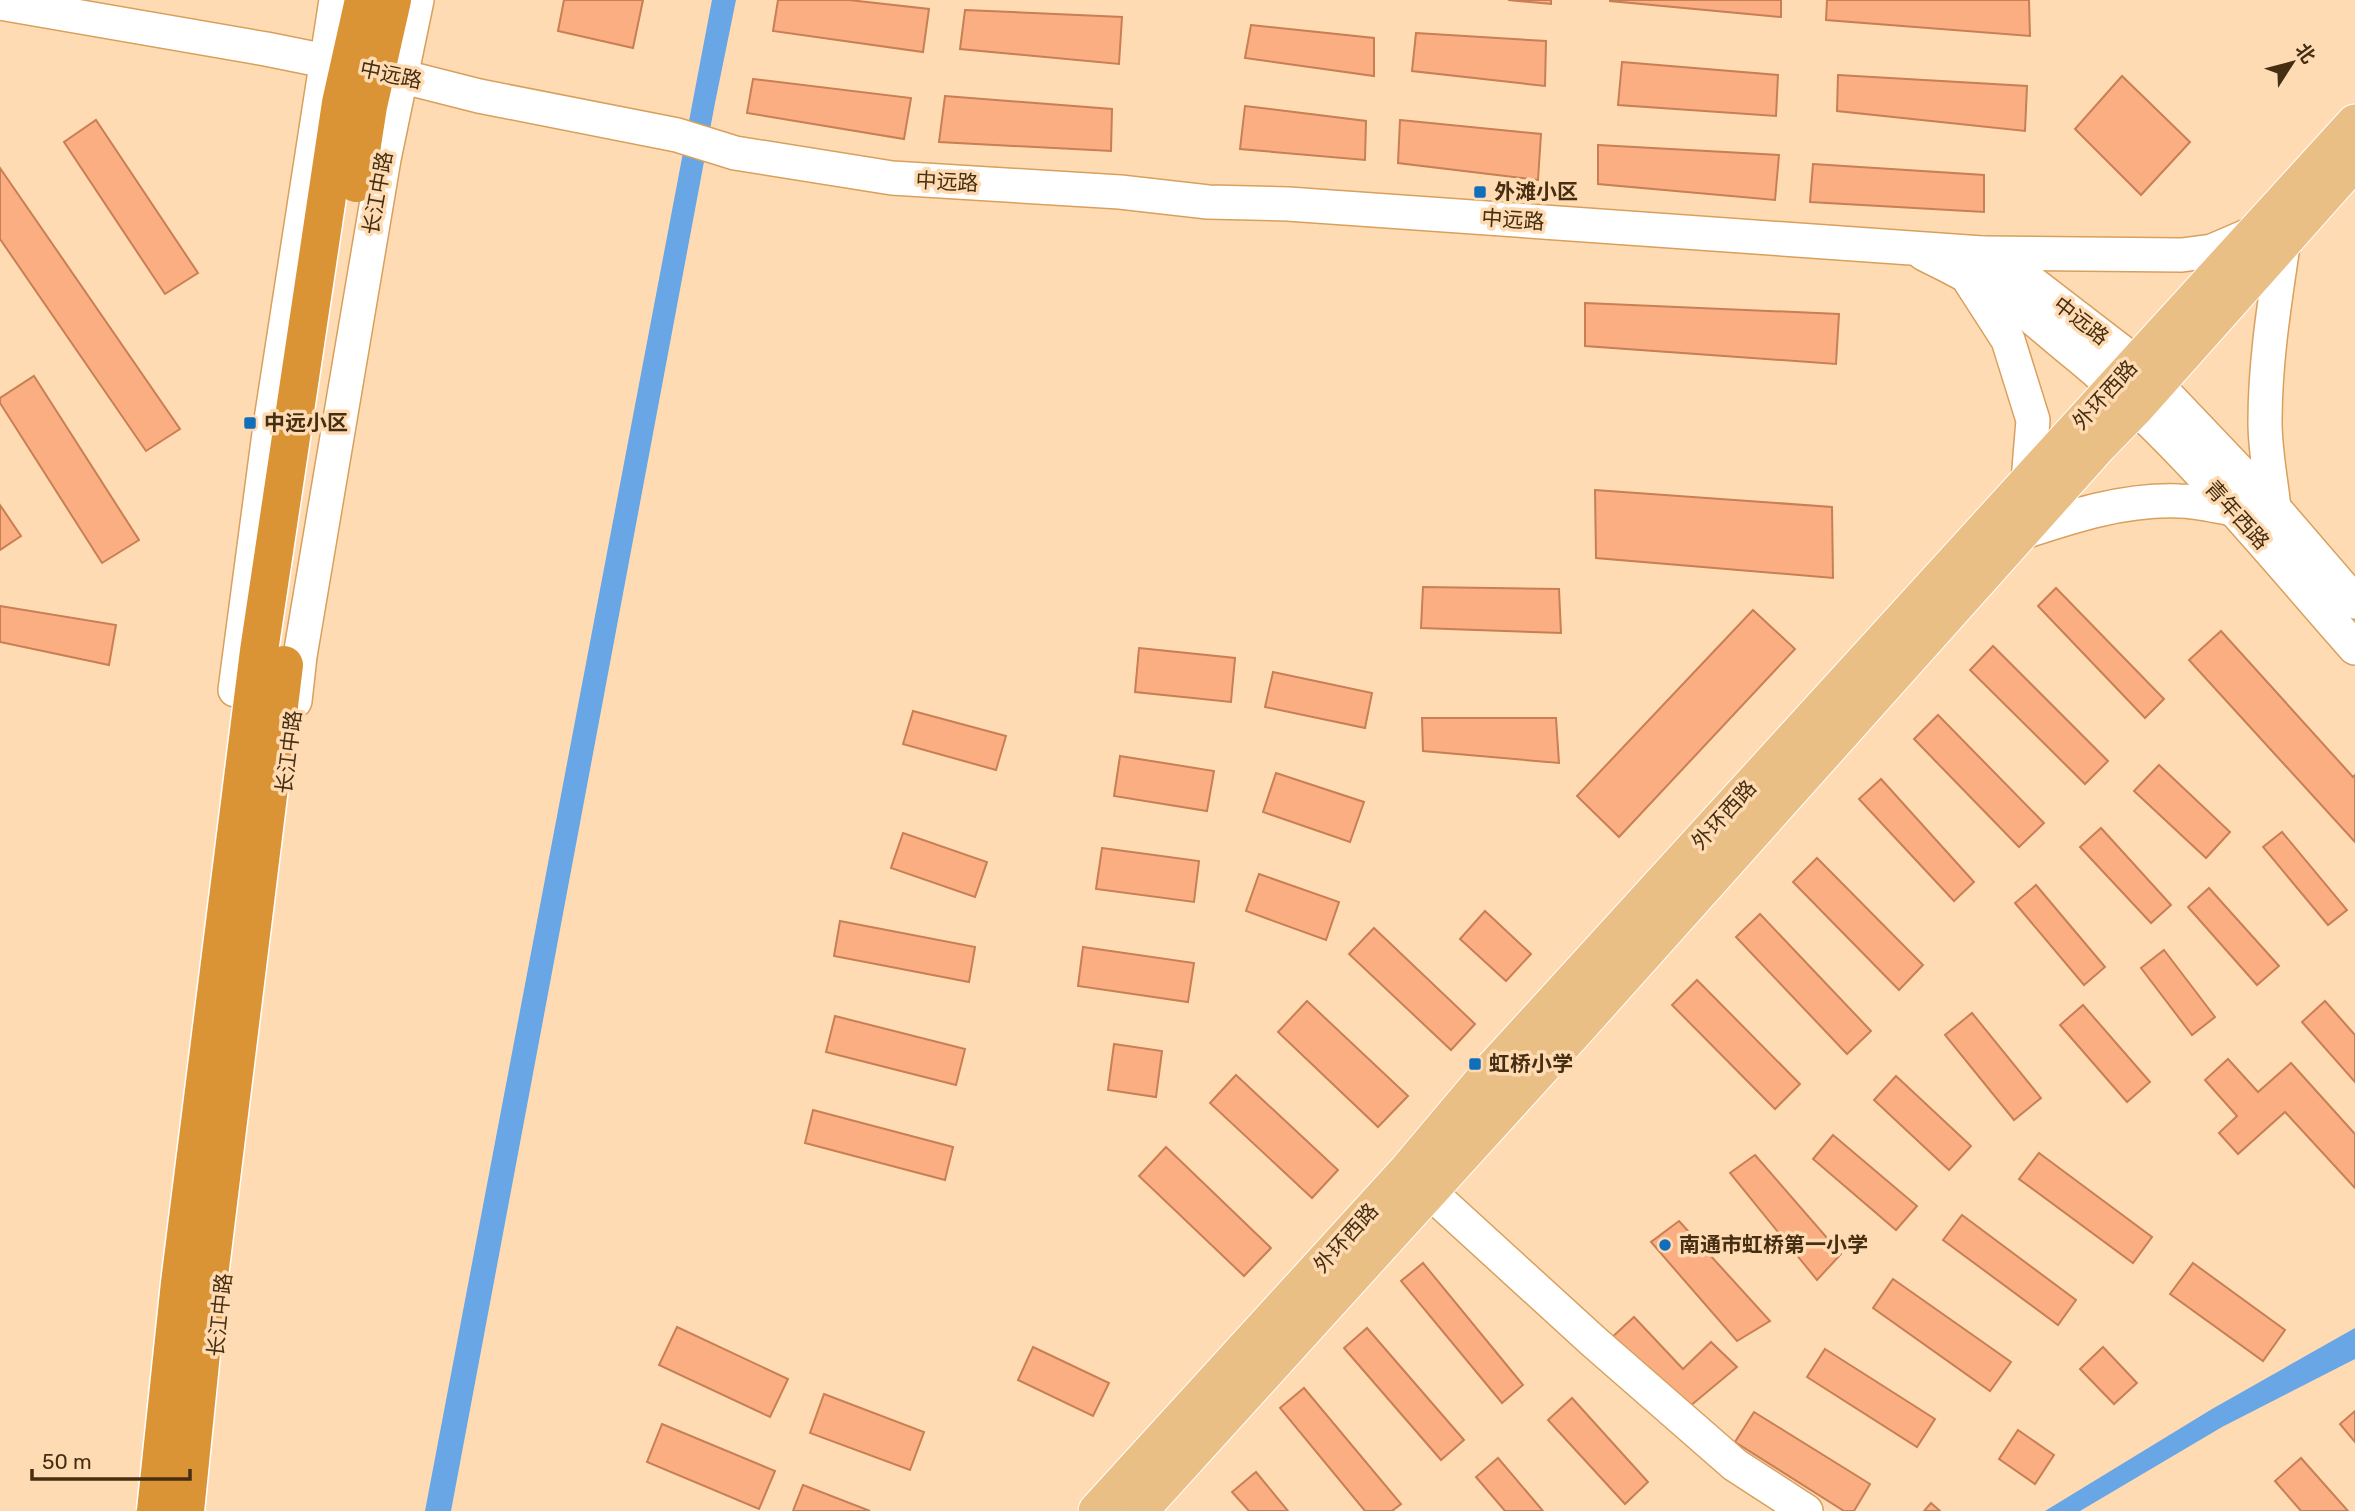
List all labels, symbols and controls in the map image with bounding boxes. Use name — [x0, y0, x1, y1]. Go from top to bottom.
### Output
north arrow — [2257, 28, 2327, 98]
text: 北 — [2290, 39, 2320, 68]
street label: 中远路 — [358, 56, 425, 93]
street label: 长江中路 — [358, 149, 397, 236]
street label: 中远路 — [915, 167, 979, 196]
place label: 外滩小区 — [1494, 179, 1578, 204]
marker: 外滩小区 — [1472, 184, 1488, 200]
street label: 中远路 — [1481, 205, 1545, 234]
street label: 中远路 — [2049, 291, 2114, 350]
street label: 外环西路 — [2067, 355, 2142, 434]
place label: 中远小区 — [264, 410, 348, 435]
marker: 中远小区 — [242, 415, 258, 431]
street label: 青年西路 — [2200, 475, 2275, 554]
street label: 长江中路 — [271, 709, 306, 795]
street label: 外环西路 — [1686, 775, 1761, 854]
place label: 虹桥小学 — [1489, 1051, 1573, 1076]
marker: 虹桥小学 — [1467, 1056, 1483, 1072]
street label: 外环西路 — [1308, 1198, 1383, 1277]
place label: 南通市虹桥第一小学 — [1679, 1232, 1868, 1257]
marker: 南通市虹桥第一小学 — [1657, 1237, 1673, 1253]
street label: 长江中路 — [203, 1272, 236, 1358]
scale bar — [32, 1438, 189, 1482]
text: 50 m — [42, 1449, 92, 1474]

